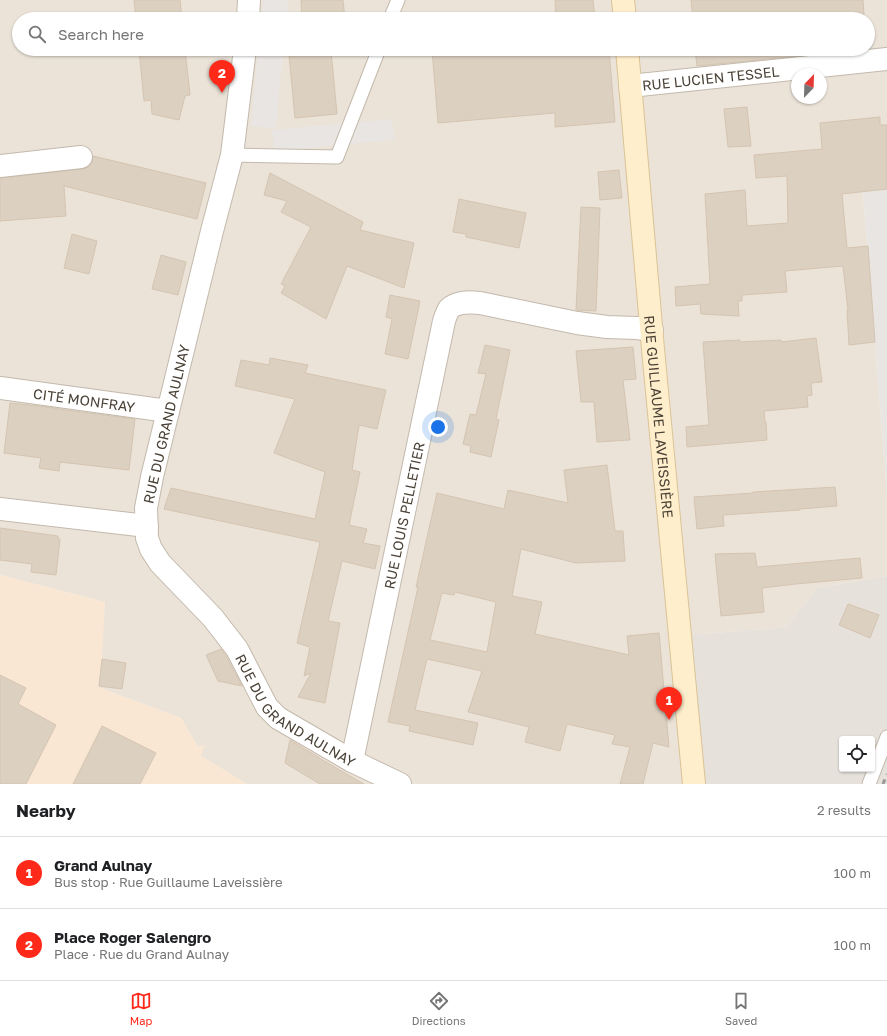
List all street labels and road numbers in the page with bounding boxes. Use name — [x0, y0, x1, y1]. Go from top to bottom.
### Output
street label: RUE LUCIEN TESSEL — [641, 62, 780, 93]
street label: RUE GUILLAUME LAVEISSIÈRE — [642, 314, 677, 519]
street label: RUE DU GRAND AULNAY — [139, 343, 193, 505]
street label: CITÉ MONFRAY — [32, 384, 136, 415]
street label: RUE LOUIS PELLETIER — [380, 440, 427, 591]
street label: RUE DU GRAND AULNAY — [232, 651, 359, 770]

